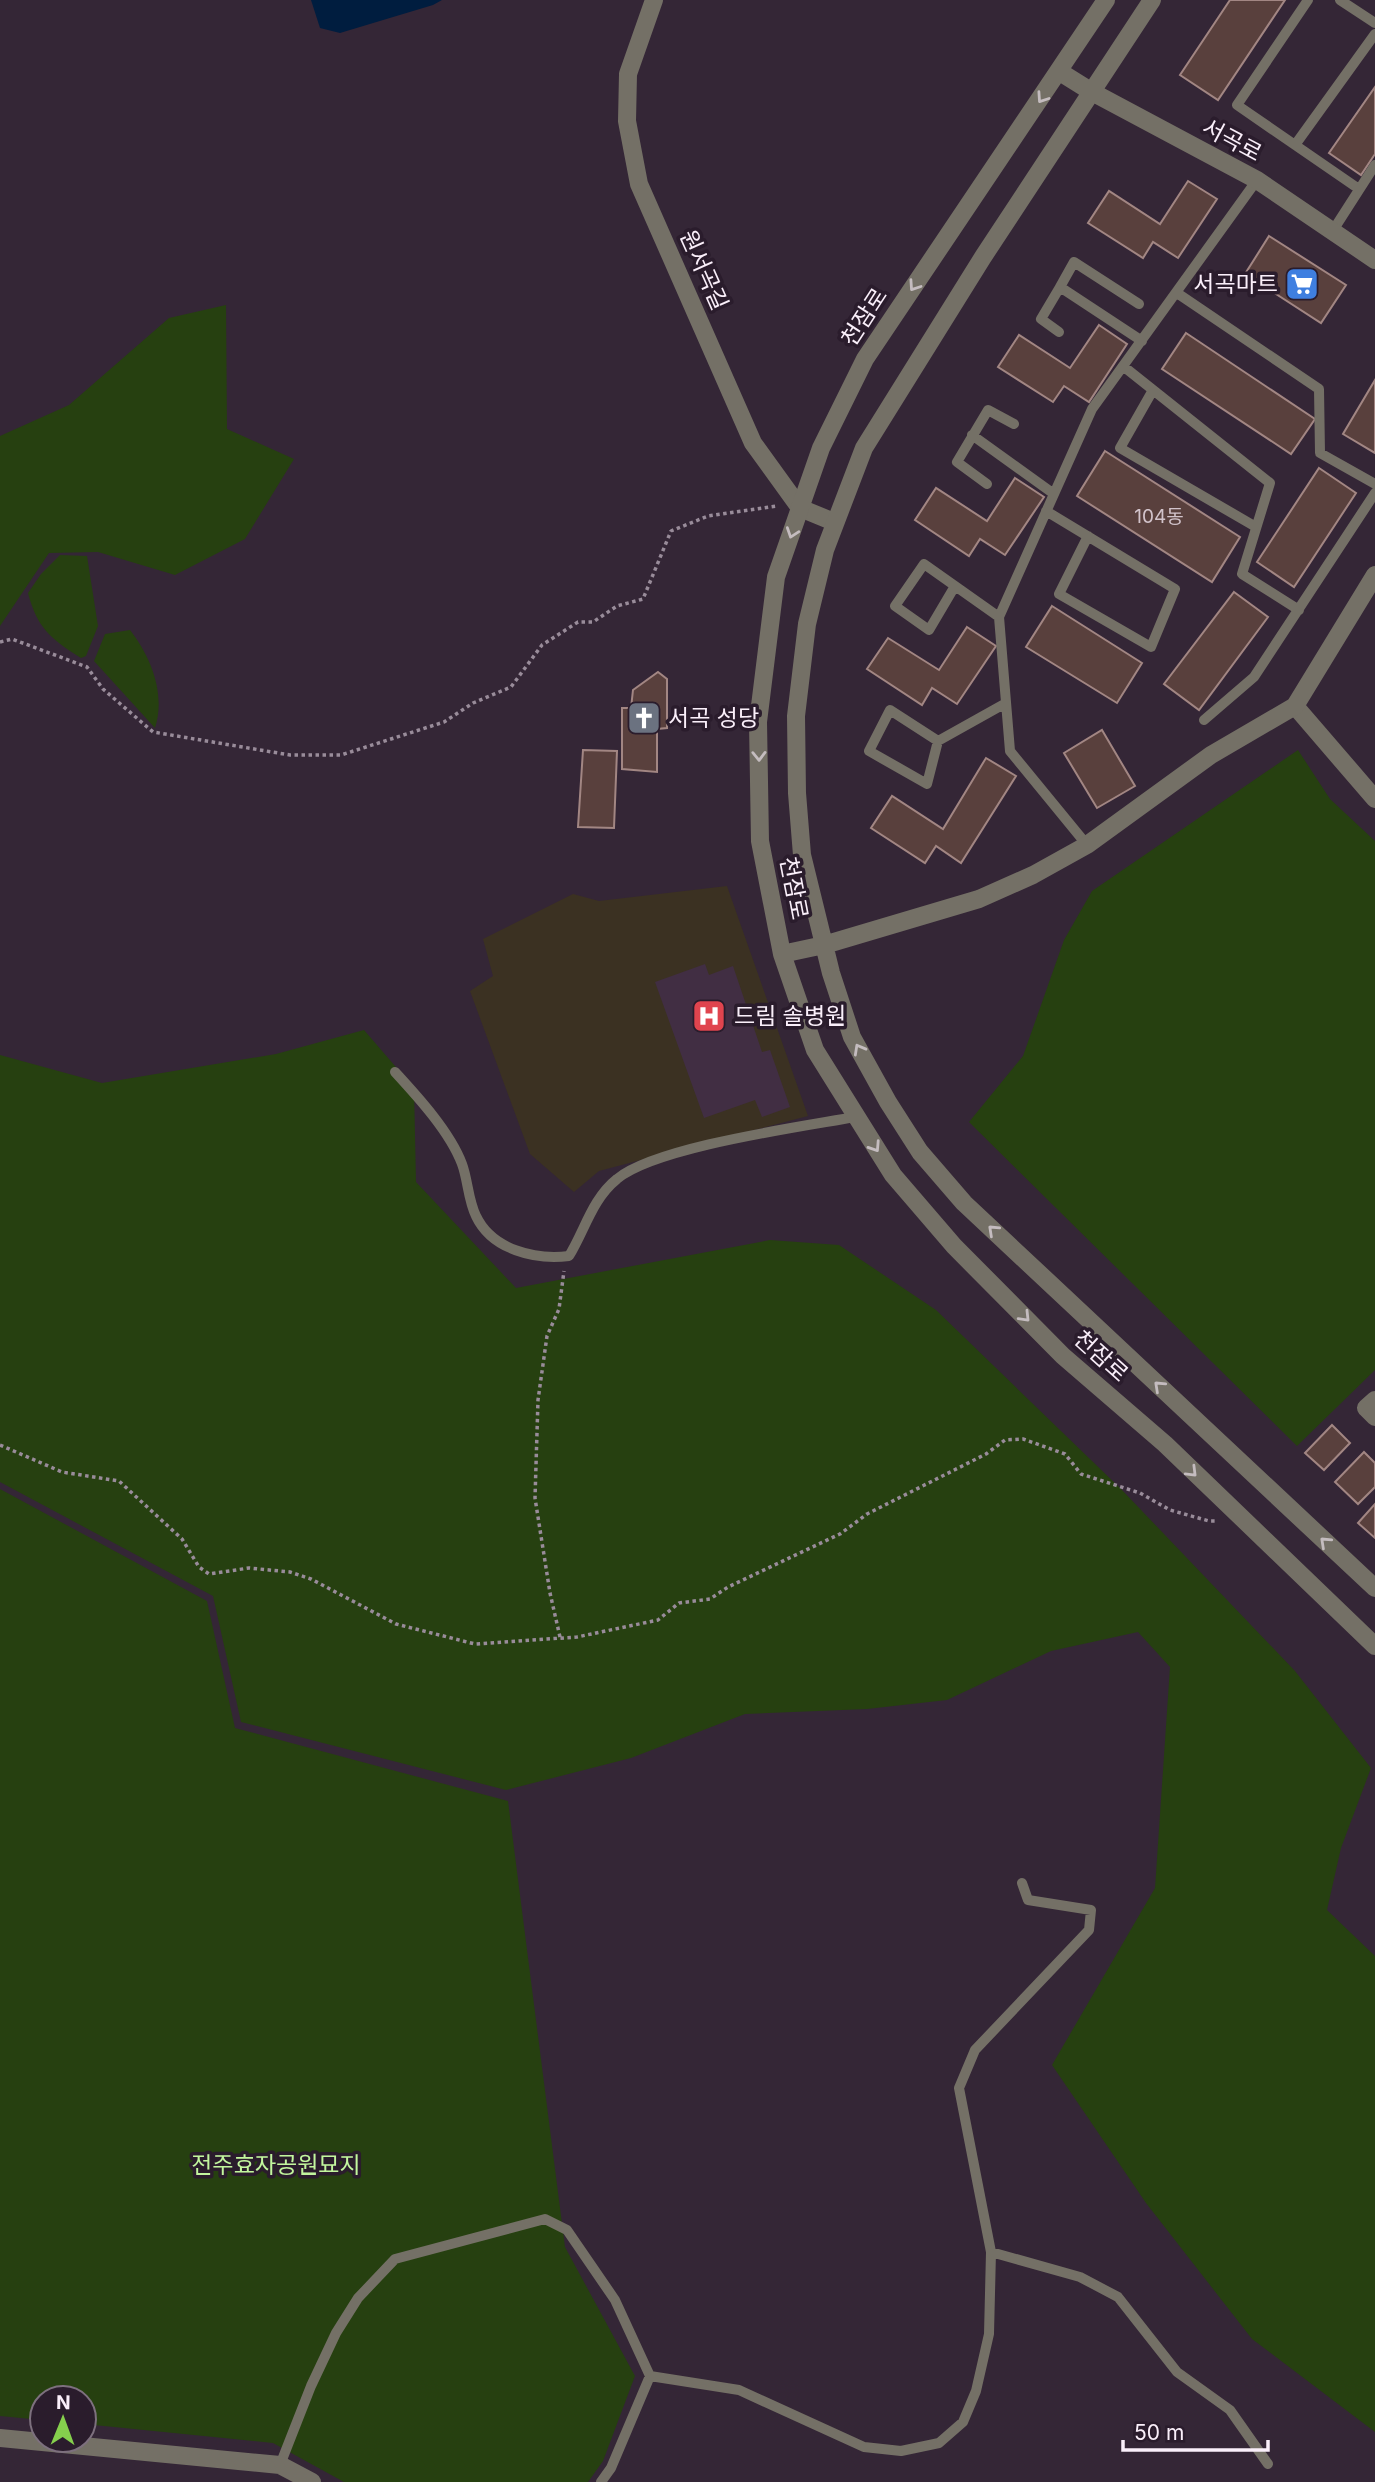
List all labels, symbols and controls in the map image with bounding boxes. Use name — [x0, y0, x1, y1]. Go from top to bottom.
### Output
one-way arrow — [1038, 90, 1050, 103]
street label: 서곡로 — [1197, 113, 1267, 167]
street label: 원서곡길 — [674, 226, 734, 314]
supermarket icon: 서곡마트 — [1283, 265, 1321, 303]
place label: 서곡마트 — [1193, 270, 1278, 298]
one-way arrow — [910, 278, 922, 291]
street label: 천잠로 — [835, 283, 893, 351]
house number: 104동 — [1134, 505, 1184, 528]
one-way arrow — [786, 526, 800, 538]
church icon: 서곡 성당 — [625, 699, 663, 737]
place label: 서곡 성당 — [668, 704, 759, 732]
one-way arrow — [751, 751, 766, 762]
street label: 천잠로 — [774, 854, 814, 922]
hospital icon: 드림 솔병원 — [690, 997, 728, 1035]
place label: 드림 솔병원 — [734, 1002, 846, 1030]
one-way arrow — [854, 1044, 867, 1056]
one-way arrow — [866, 1139, 879, 1152]
one-way arrow — [988, 1226, 1001, 1239]
one-way arrow — [1016, 1309, 1029, 1322]
street label: 천잠로 — [1068, 1324, 1134, 1388]
one-way arrow — [1154, 1382, 1167, 1394]
one-way arrow — [1183, 1463, 1196, 1476]
one-way arrow — [1320, 1537, 1333, 1550]
park label: 전주효자공원묘지 — [191, 2151, 361, 2179]
north arrow — [28, 2384, 98, 2454]
text: N — [56, 2391, 71, 2414]
scale bar — [1123, 2408, 1268, 2452]
text: 50 m — [1134, 2420, 1184, 2445]

